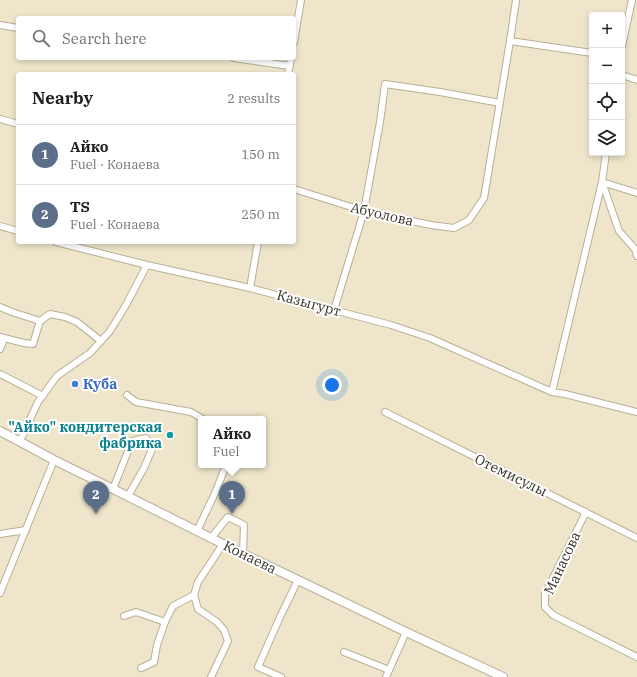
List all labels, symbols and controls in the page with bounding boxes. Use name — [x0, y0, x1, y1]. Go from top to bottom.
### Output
map controls — [589, 12, 625, 156]
button: + — [589, 12, 625, 48]
search box — [16, 16, 296, 60]
icon: search — [30, 27, 52, 49]
text: Search here — [62, 29, 147, 48]
button: − — [589, 48, 625, 84]
button: locate — [589, 84, 625, 120]
text: Nearby — [32, 87, 93, 109]
text: 2 results — [227, 90, 280, 107]
button: layers — [589, 120, 625, 156]
text: Айко — [70, 137, 109, 156]
text: 1 — [41, 146, 49, 163]
text: 150 m — [241, 146, 280, 163]
text: Fuel · Конаева — [70, 156, 160, 173]
text: TS — [70, 197, 90, 216]
street label: Абуолова — [349, 198, 416, 230]
text: 2 — [41, 206, 49, 223]
text: 250 m — [241, 206, 280, 223]
text: Fuel · Конаева — [70, 216, 160, 233]
street label: Казыгурт — [275, 286, 343, 320]
place label: Куба — [83, 375, 117, 393]
your location — [322, 375, 342, 395]
marker: Куба — [70, 379, 80, 389]
popup — [198, 416, 266, 468]
place label: "Айко" кондитерская фабрика — [8, 418, 162, 452]
text: Айко — [213, 424, 251, 443]
marker: "Айко" кондитерская фабрика — [165, 430, 175, 440]
text: Fuel — [213, 443, 239, 460]
street label: Отемисулы — [472, 450, 550, 500]
pin: 2 — [83, 481, 109, 514]
pin: 1 — [219, 481, 245, 514]
street label: Манасова — [540, 528, 585, 597]
street label: Конаева — [220, 536, 280, 578]

